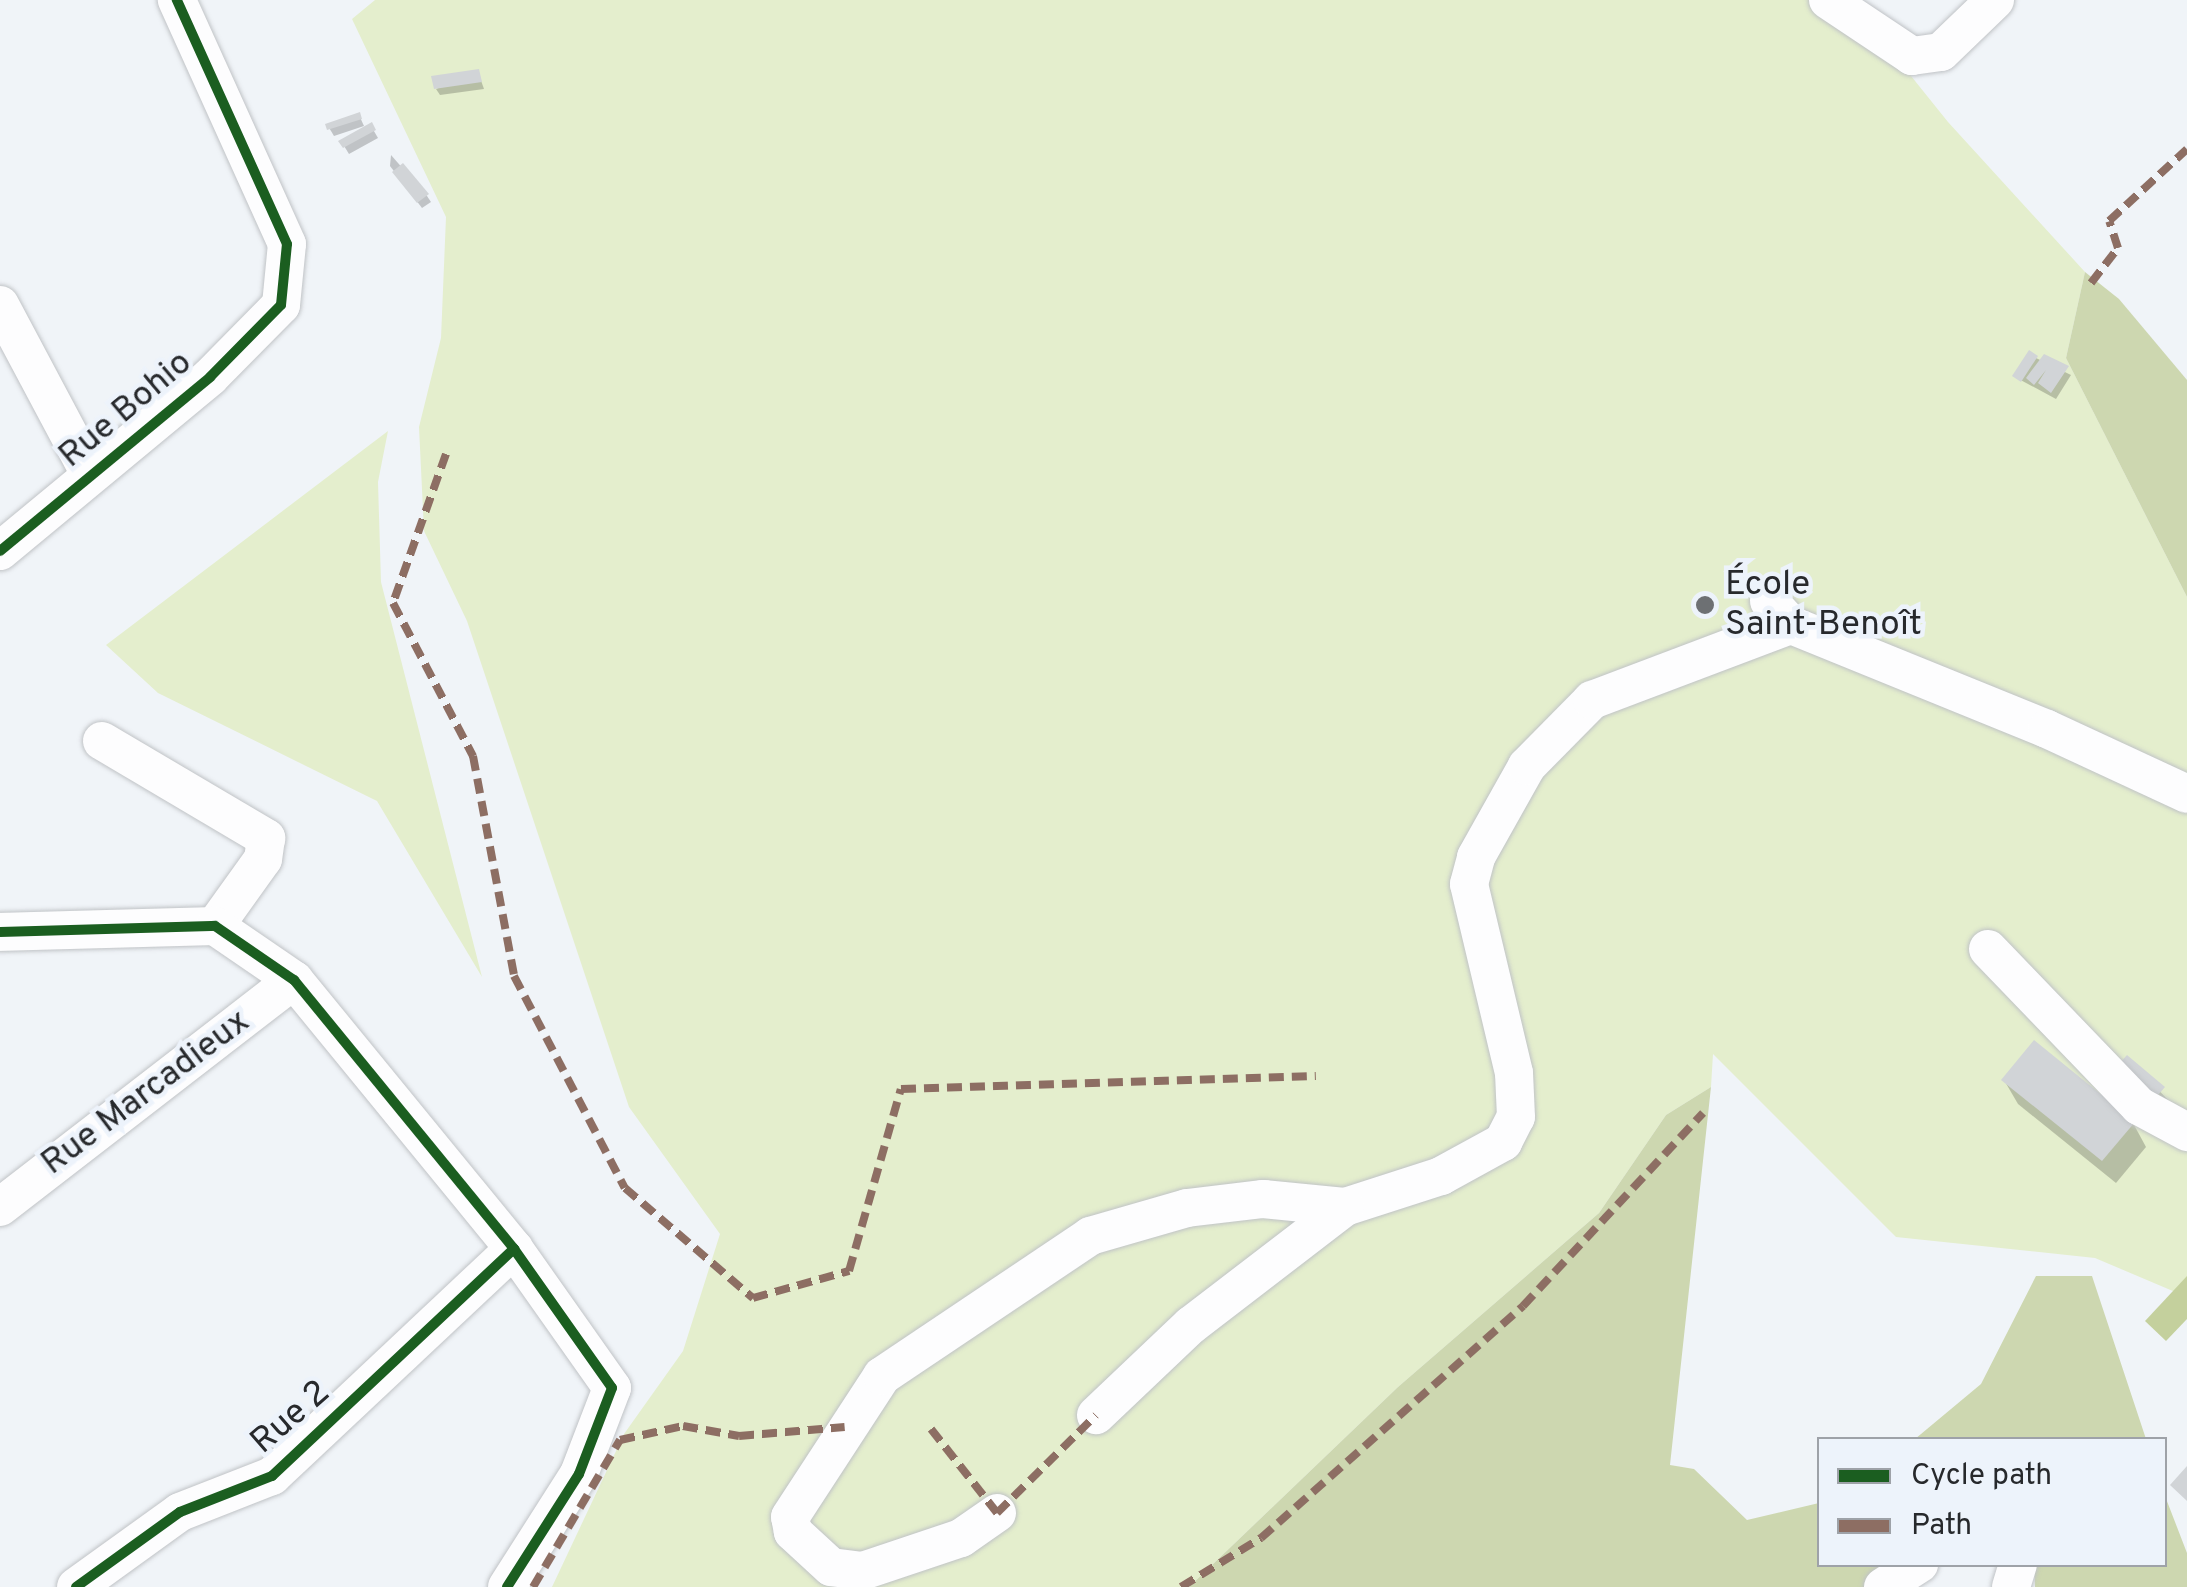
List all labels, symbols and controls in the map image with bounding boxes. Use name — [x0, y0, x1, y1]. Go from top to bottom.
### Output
street label: Rue Bohio — [51, 342, 201, 478]
place label: École Saint-Benoît — [1725, 564, 1922, 646]
marker: École Saint-Benoît — [1694, 594, 1716, 616]
street label: Rue Marcadieux — [34, 1001, 258, 1185]
street label: Rue 2 — [243, 1372, 339, 1464]
legend — [1817, 1437, 2167, 1567]
text: Cycle path — [1911, 1458, 2052, 1495]
text: Path — [1911, 1508, 1972, 1545]

